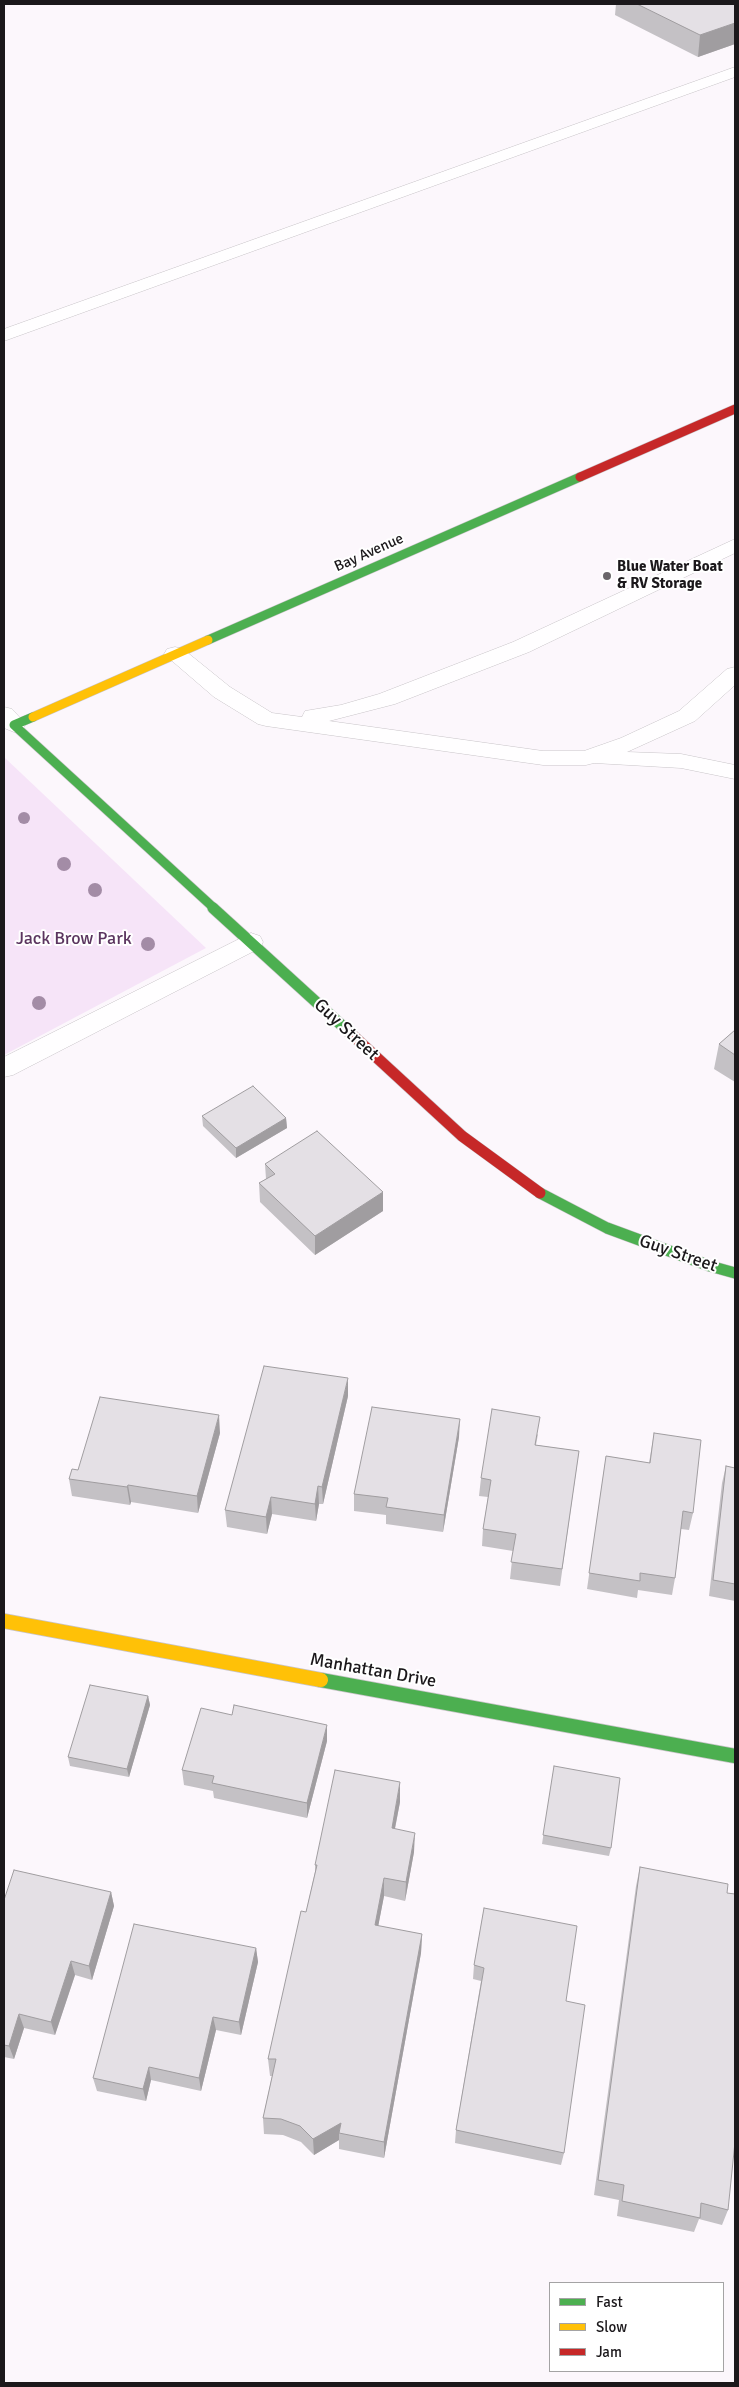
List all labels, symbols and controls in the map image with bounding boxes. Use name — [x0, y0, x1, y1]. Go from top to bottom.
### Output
street label: Bay Avenue — [332, 530, 406, 576]
place label: Blue Water Boat & RV Storage — [617, 558, 723, 593]
marker: Blue Water Boat & RV Storage — [601, 570, 613, 582]
park label: Jack Brow Park — [16, 928, 132, 950]
street label: Guy Street — [309, 995, 383, 1065]
street label: Guy Street — [636, 1231, 720, 1277]
street label: Manhattan Drive — [308, 1649, 438, 1693]
legend — [549, 2282, 724, 2372]
text: Fast — [596, 2293, 623, 2311]
text: Slow — [596, 2318, 627, 2336]
text: Jam — [596, 2343, 622, 2361]

